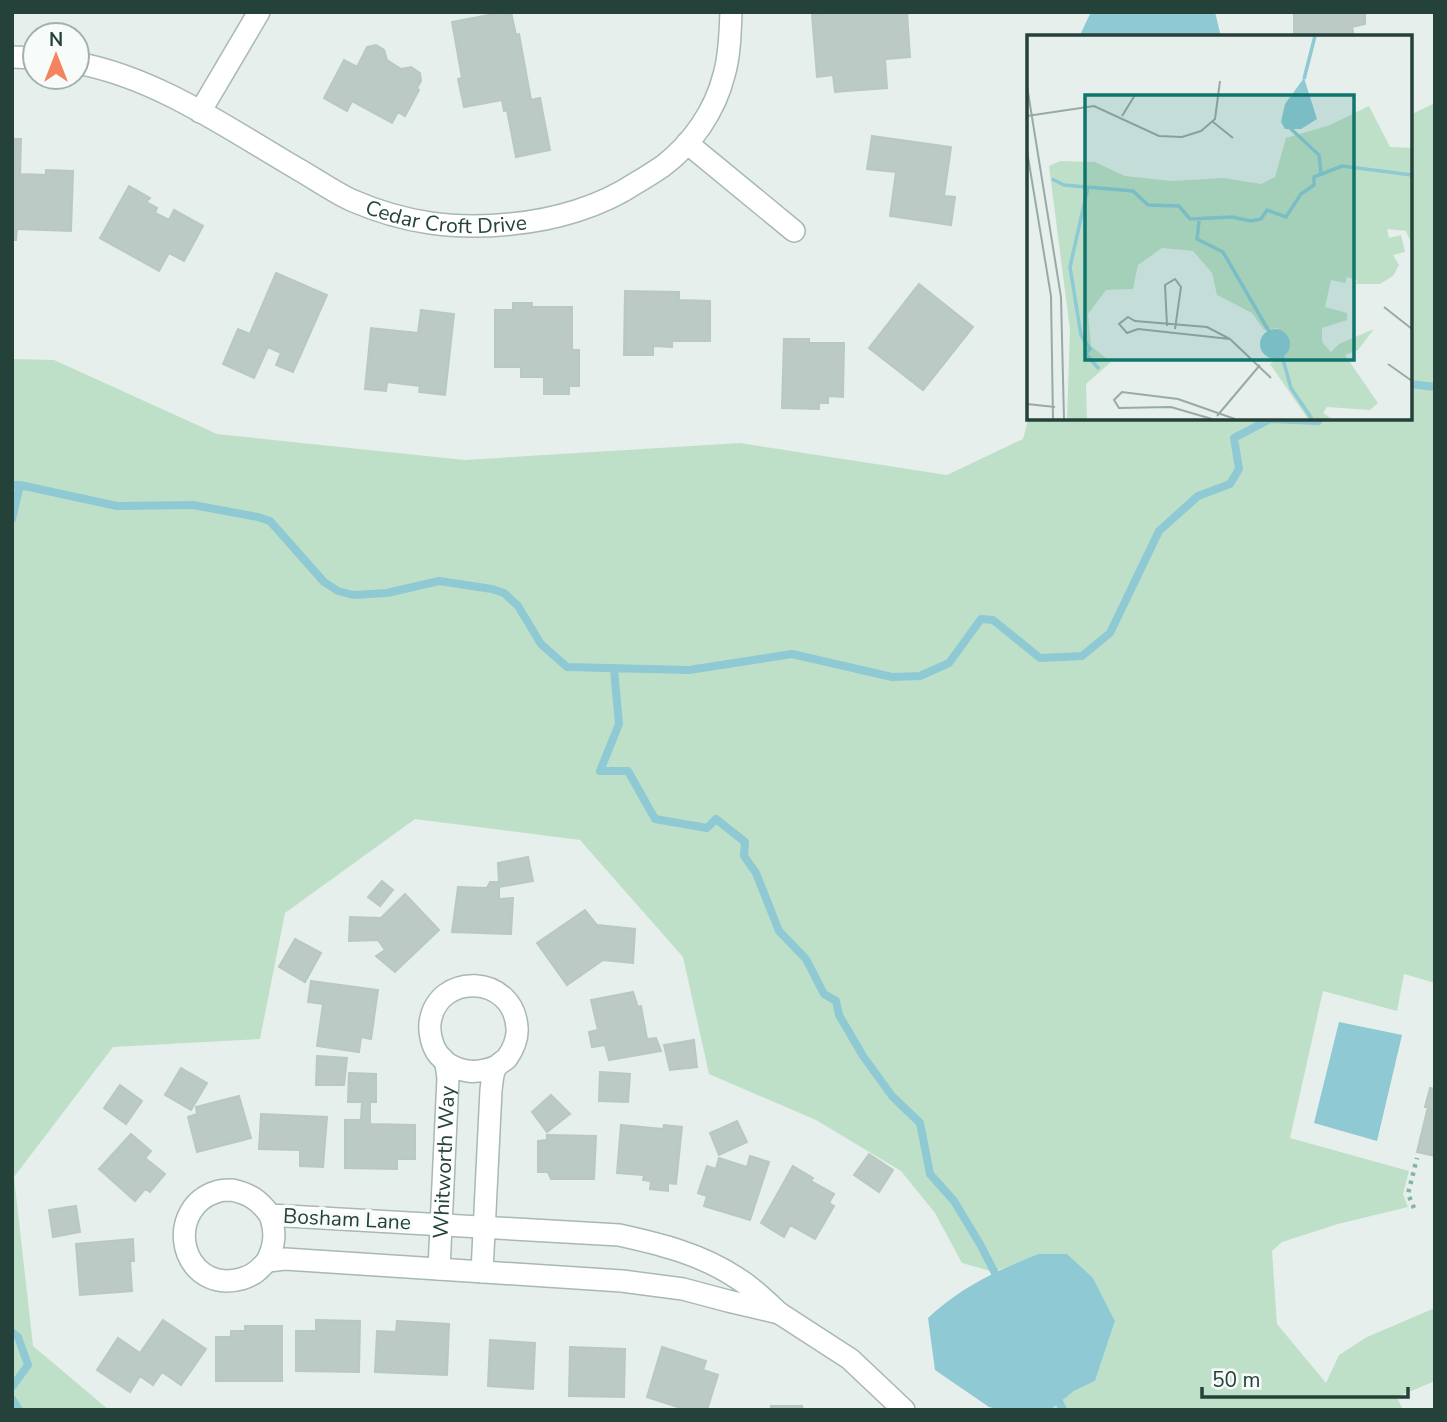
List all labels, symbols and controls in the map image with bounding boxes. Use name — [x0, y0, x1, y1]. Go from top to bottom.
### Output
north arrow — [21, 21, 91, 91]
text: N — [49, 27, 63, 53]
inset map — [1027, 35, 1412, 420]
street label: Cedar Croft Drive — [362, 193, 529, 240]
street label: Whitworth Way — [426, 1085, 462, 1239]
street label: Bosham Lane — [282, 1202, 412, 1236]
scale bar — [1202, 1356, 1408, 1400]
text: 50 m — [1212, 1366, 1261, 1394]

